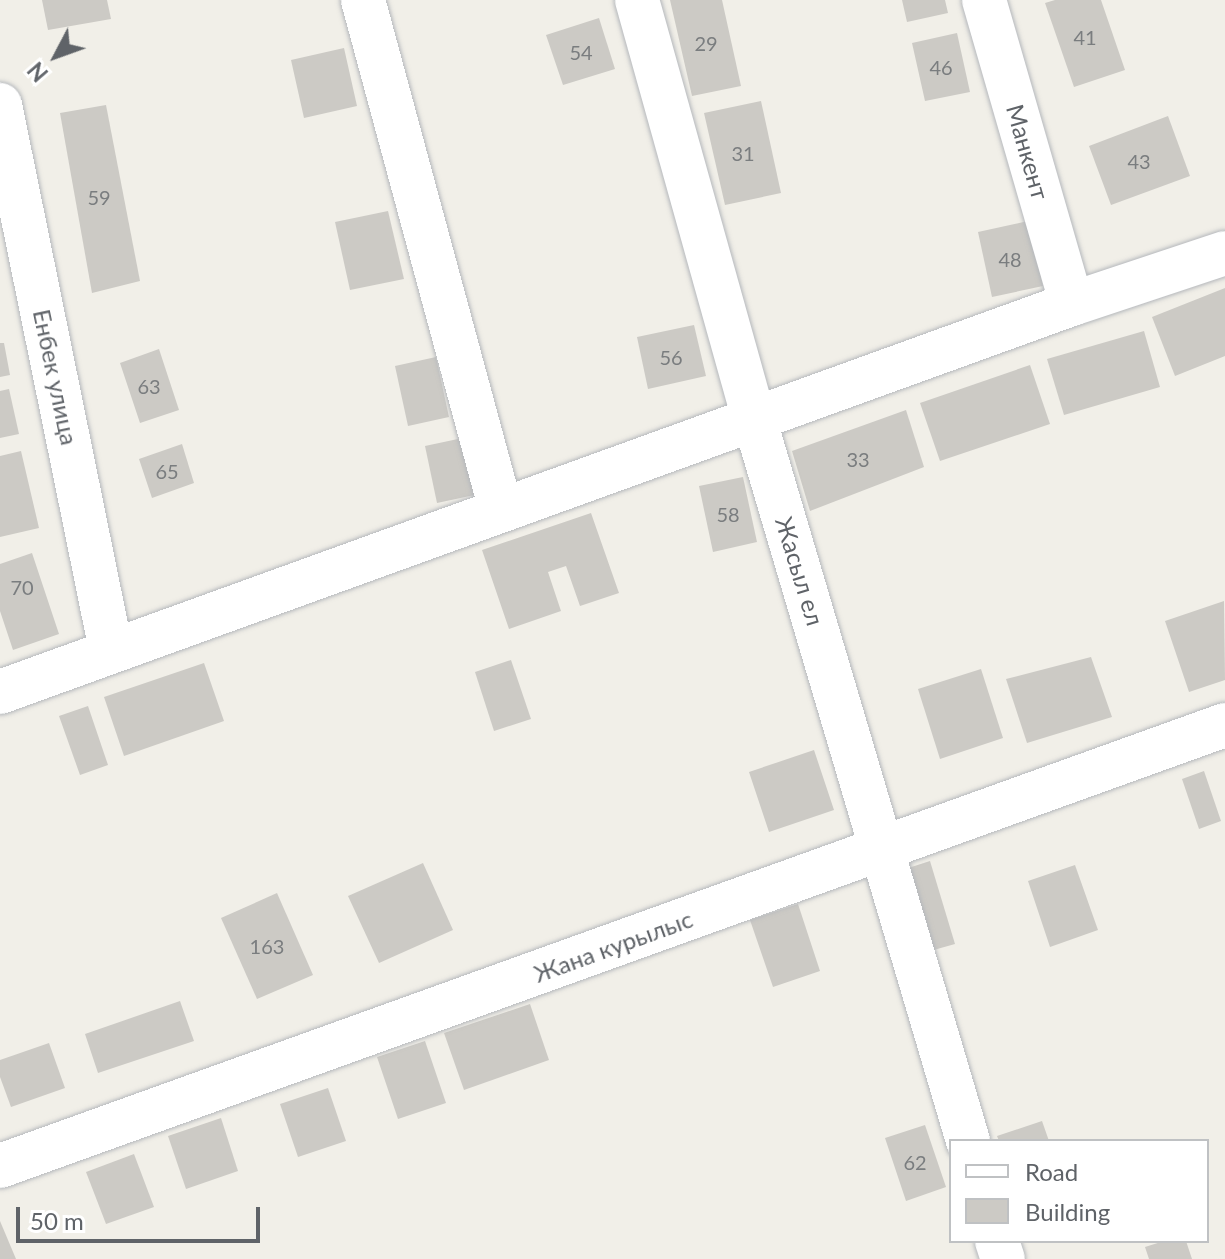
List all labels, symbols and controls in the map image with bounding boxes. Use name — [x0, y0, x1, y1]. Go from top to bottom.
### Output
north arrow — [16, 16, 96, 96]
house number: 41 — [1073, 25, 1097, 49]
house number: 29 — [694, 31, 718, 55]
house number: 54 — [569, 40, 593, 64]
house number: 46 — [929, 55, 953, 79]
text: N — [22, 57, 53, 87]
street label: Манкент — [1001, 101, 1055, 203]
house number: 31 — [731, 141, 755, 165]
house number: 43 — [1127, 149, 1151, 173]
house number: 59 — [87, 185, 111, 209]
house number: 48 — [998, 247, 1022, 271]
street label: Енбек улица — [28, 307, 84, 447]
house number: 56 — [659, 345, 683, 369]
house number: 63 — [137, 374, 161, 398]
house number: 33 — [846, 447, 870, 471]
house number: 65 — [155, 459, 179, 483]
house number: 58 — [716, 502, 740, 526]
street label: Жасыл ел — [770, 513, 830, 629]
house number: 70 — [10, 575, 34, 599]
street label: Жана курылыс — [530, 904, 696, 988]
house number: 163 — [250, 934, 284, 958]
legend — [949, 1139, 1209, 1243]
house number: 62 — [903, 1150, 927, 1174]
text: Road — [1025, 1157, 1078, 1186]
scale bar — [20, 1191, 264, 1241]
text: Building — [1025, 1197, 1110, 1226]
text: 50 m — [30, 1206, 84, 1235]

